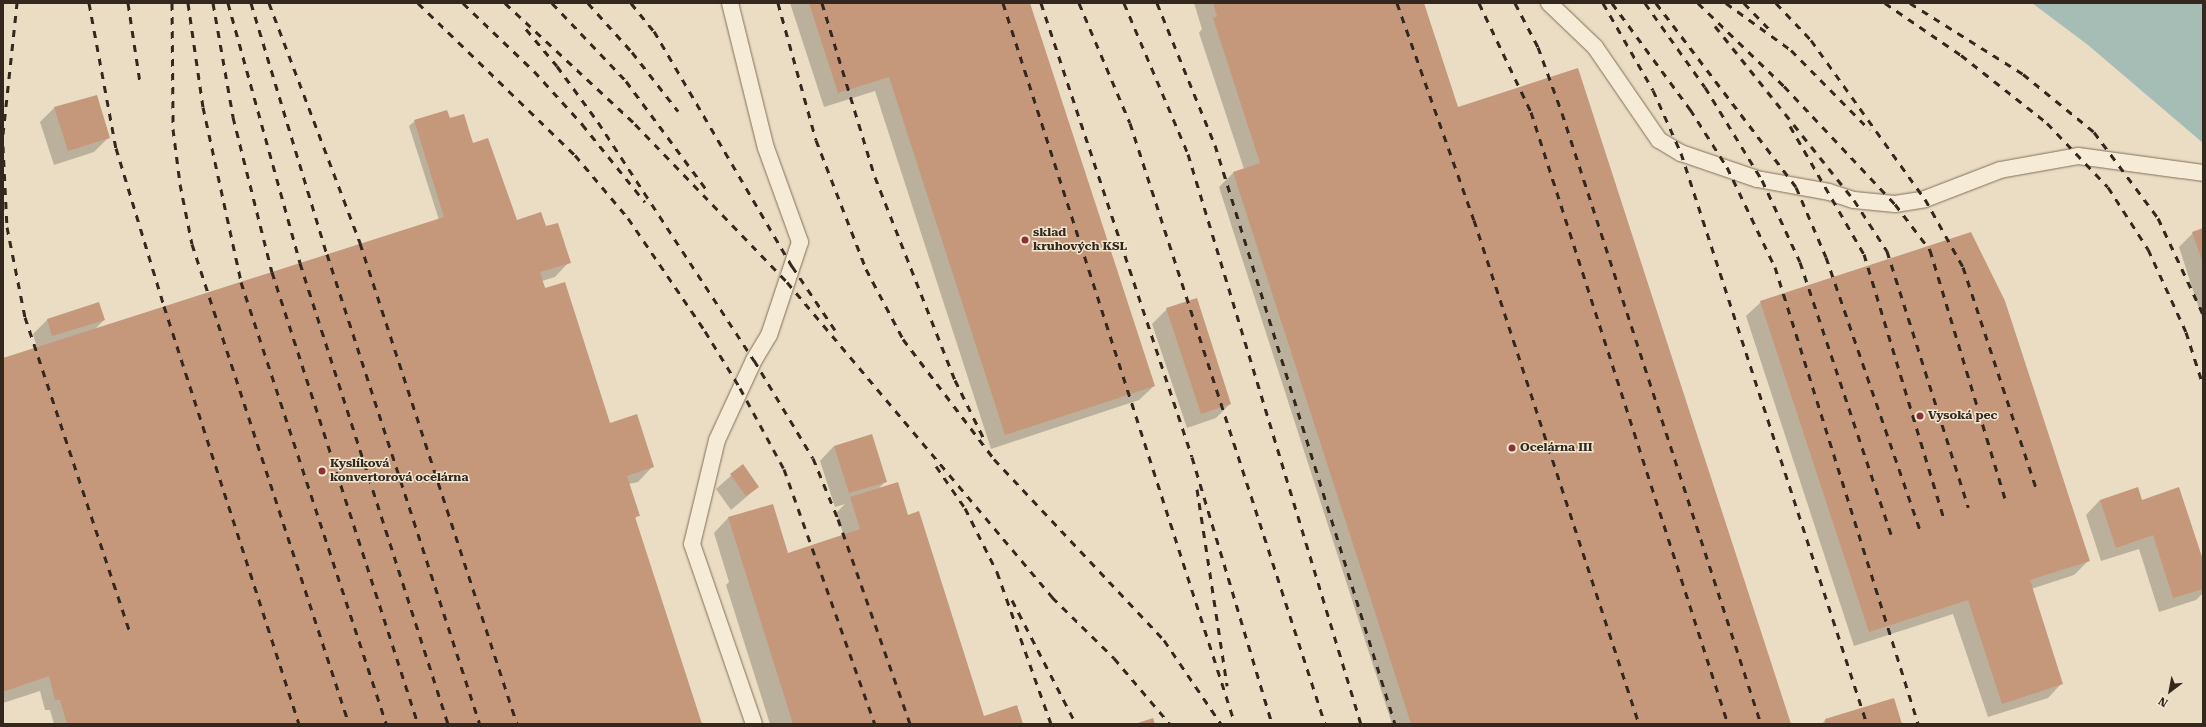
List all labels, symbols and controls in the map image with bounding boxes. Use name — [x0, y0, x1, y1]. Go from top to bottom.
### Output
place label: sklad kruhových KSL — [1033, 226, 1127, 254]
marker: sklad kruhových KSL — [1020, 235, 1030, 245]
place label: Vysoká pec — [1928, 409, 1997, 423]
marker: Vysoká pec — [1915, 411, 1925, 421]
place label: Ocelárna III — [1520, 441, 1592, 455]
marker: Ocelárna III — [1507, 443, 1517, 453]
place label: Kyslíková konvertorová ocelárna — [330, 457, 468, 485]
marker: Kyslíková konvertorová ocelárna — [317, 466, 327, 476]
north arrow — [2150, 671, 2190, 711]
text: N — [2156, 694, 2170, 709]

